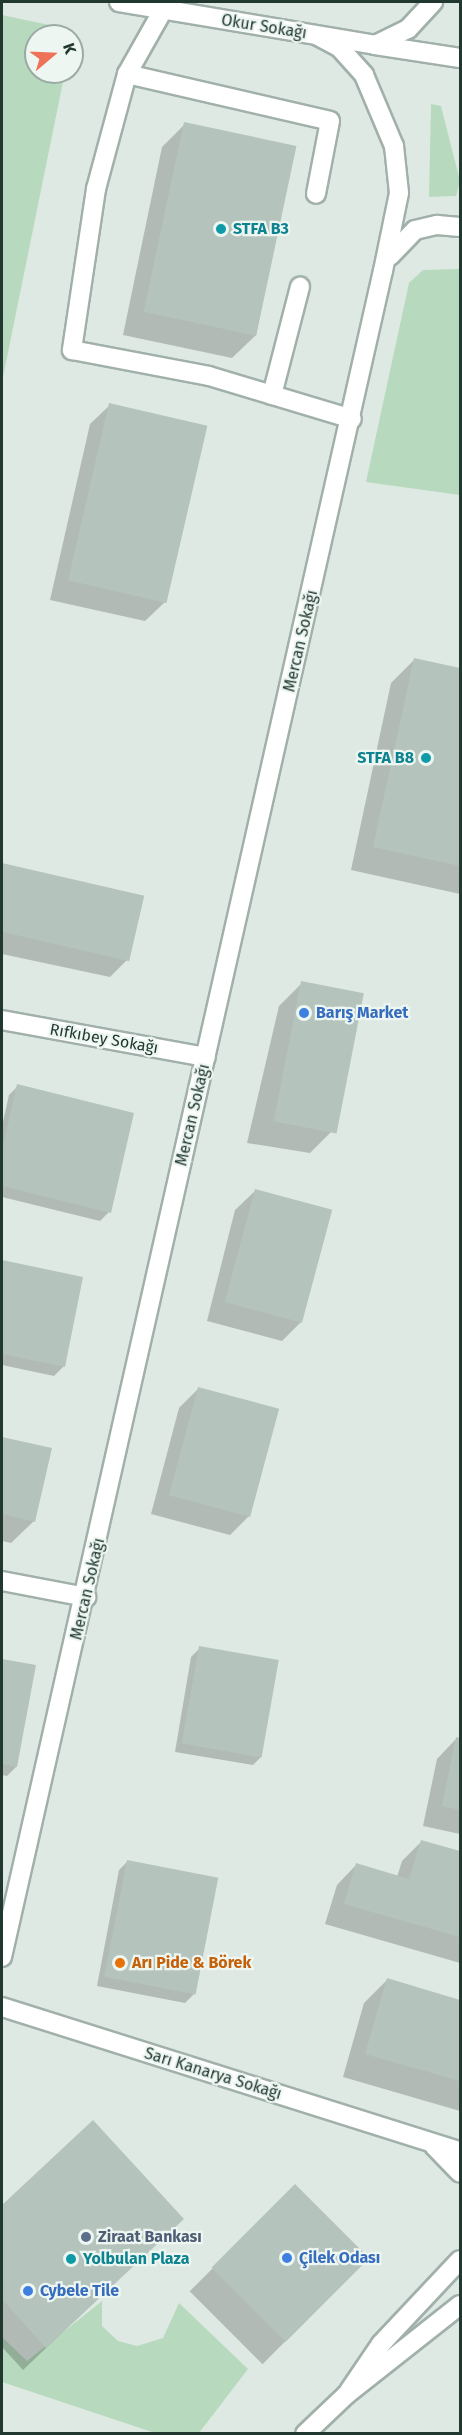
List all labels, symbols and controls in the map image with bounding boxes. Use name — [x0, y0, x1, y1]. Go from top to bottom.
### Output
street label: Okur Sokağı — [220, 11, 308, 43]
north arrow — [24, 24, 84, 84]
text: K — [59, 41, 80, 57]
place label: STFA B3 — [233, 219, 289, 239]
marker: STFA B3 — [214, 222, 228, 236]
street label: Mercan Sokağı — [280, 588, 322, 694]
place label: STFA B8 — [357, 748, 414, 768]
marker: STFA B8 — [419, 751, 433, 765]
place label: Barış Market — [316, 1003, 408, 1023]
marker: Barış Market — [297, 1006, 311, 1020]
street label: Rıfkıbey Sokağı — [48, 1020, 160, 1058]
street label: Mercan Sokağı — [172, 1062, 214, 1168]
street label: Mercan Sokağı — [67, 1536, 109, 1642]
place label: Arı Pide & Börek — [132, 1953, 251, 1973]
marker: Arı Pide & Börek — [113, 1956, 127, 1970]
street label: Sarı Kanarya Sokağı — [142, 2044, 284, 2104]
place label: Ziraat Bankası — [98, 2227, 202, 2247]
marker: Ziraat Bankası — [79, 2230, 93, 2244]
place label: Çilek Odası — [299, 2248, 380, 2268]
place label: Yolbulan Plaza — [83, 2249, 189, 2269]
marker: Çilek Odası — [280, 2251, 294, 2265]
marker: Yolbulan Plaza — [64, 2252, 78, 2266]
place label: Cybele Tile — [40, 2281, 119, 2301]
marker: Cybele Tile — [21, 2284, 35, 2298]

